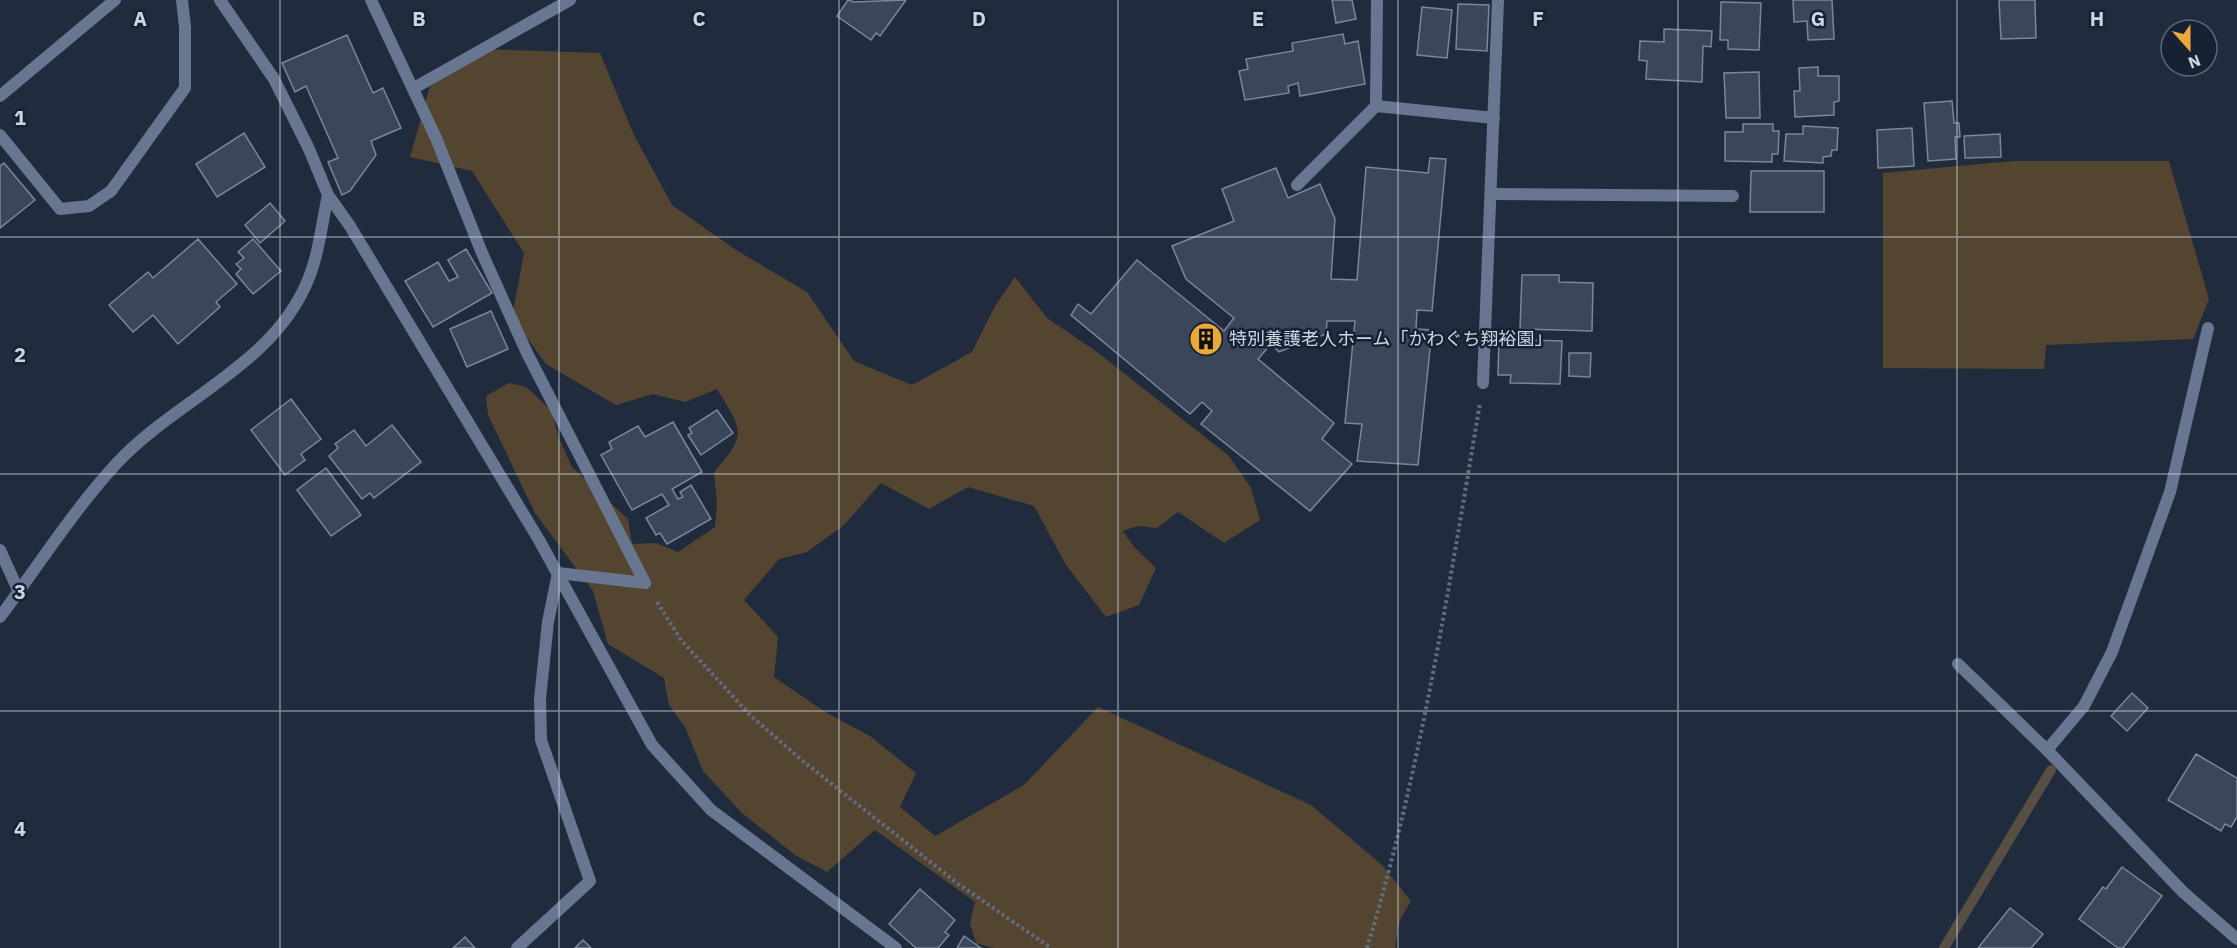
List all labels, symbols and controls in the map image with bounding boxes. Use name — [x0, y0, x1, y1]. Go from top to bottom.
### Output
text: A — [133, 5, 147, 32]
text: B — [412, 5, 426, 32]
text: C — [692, 5, 706, 32]
text: D — [972, 5, 986, 32]
text: E — [1252, 5, 1264, 32]
text: F — [1532, 5, 1544, 32]
text: G — [1811, 5, 1825, 32]
text: H — [2090, 5, 2104, 32]
north arrow — [2159, 18, 2219, 78]
text: N — [2185, 51, 2203, 73]
text: 1 — [14, 104, 26, 131]
building icon: 特別養護老人ホーム「かわぐち翔裕園」 — [1188, 321, 1224, 357]
place label: 特別養護老人ホーム「かわぐち翔裕園」 — [1229, 327, 1552, 350]
text: 2 — [14, 341, 26, 368]
text: 3 — [14, 578, 26, 605]
text: 4 — [14, 815, 26, 842]

